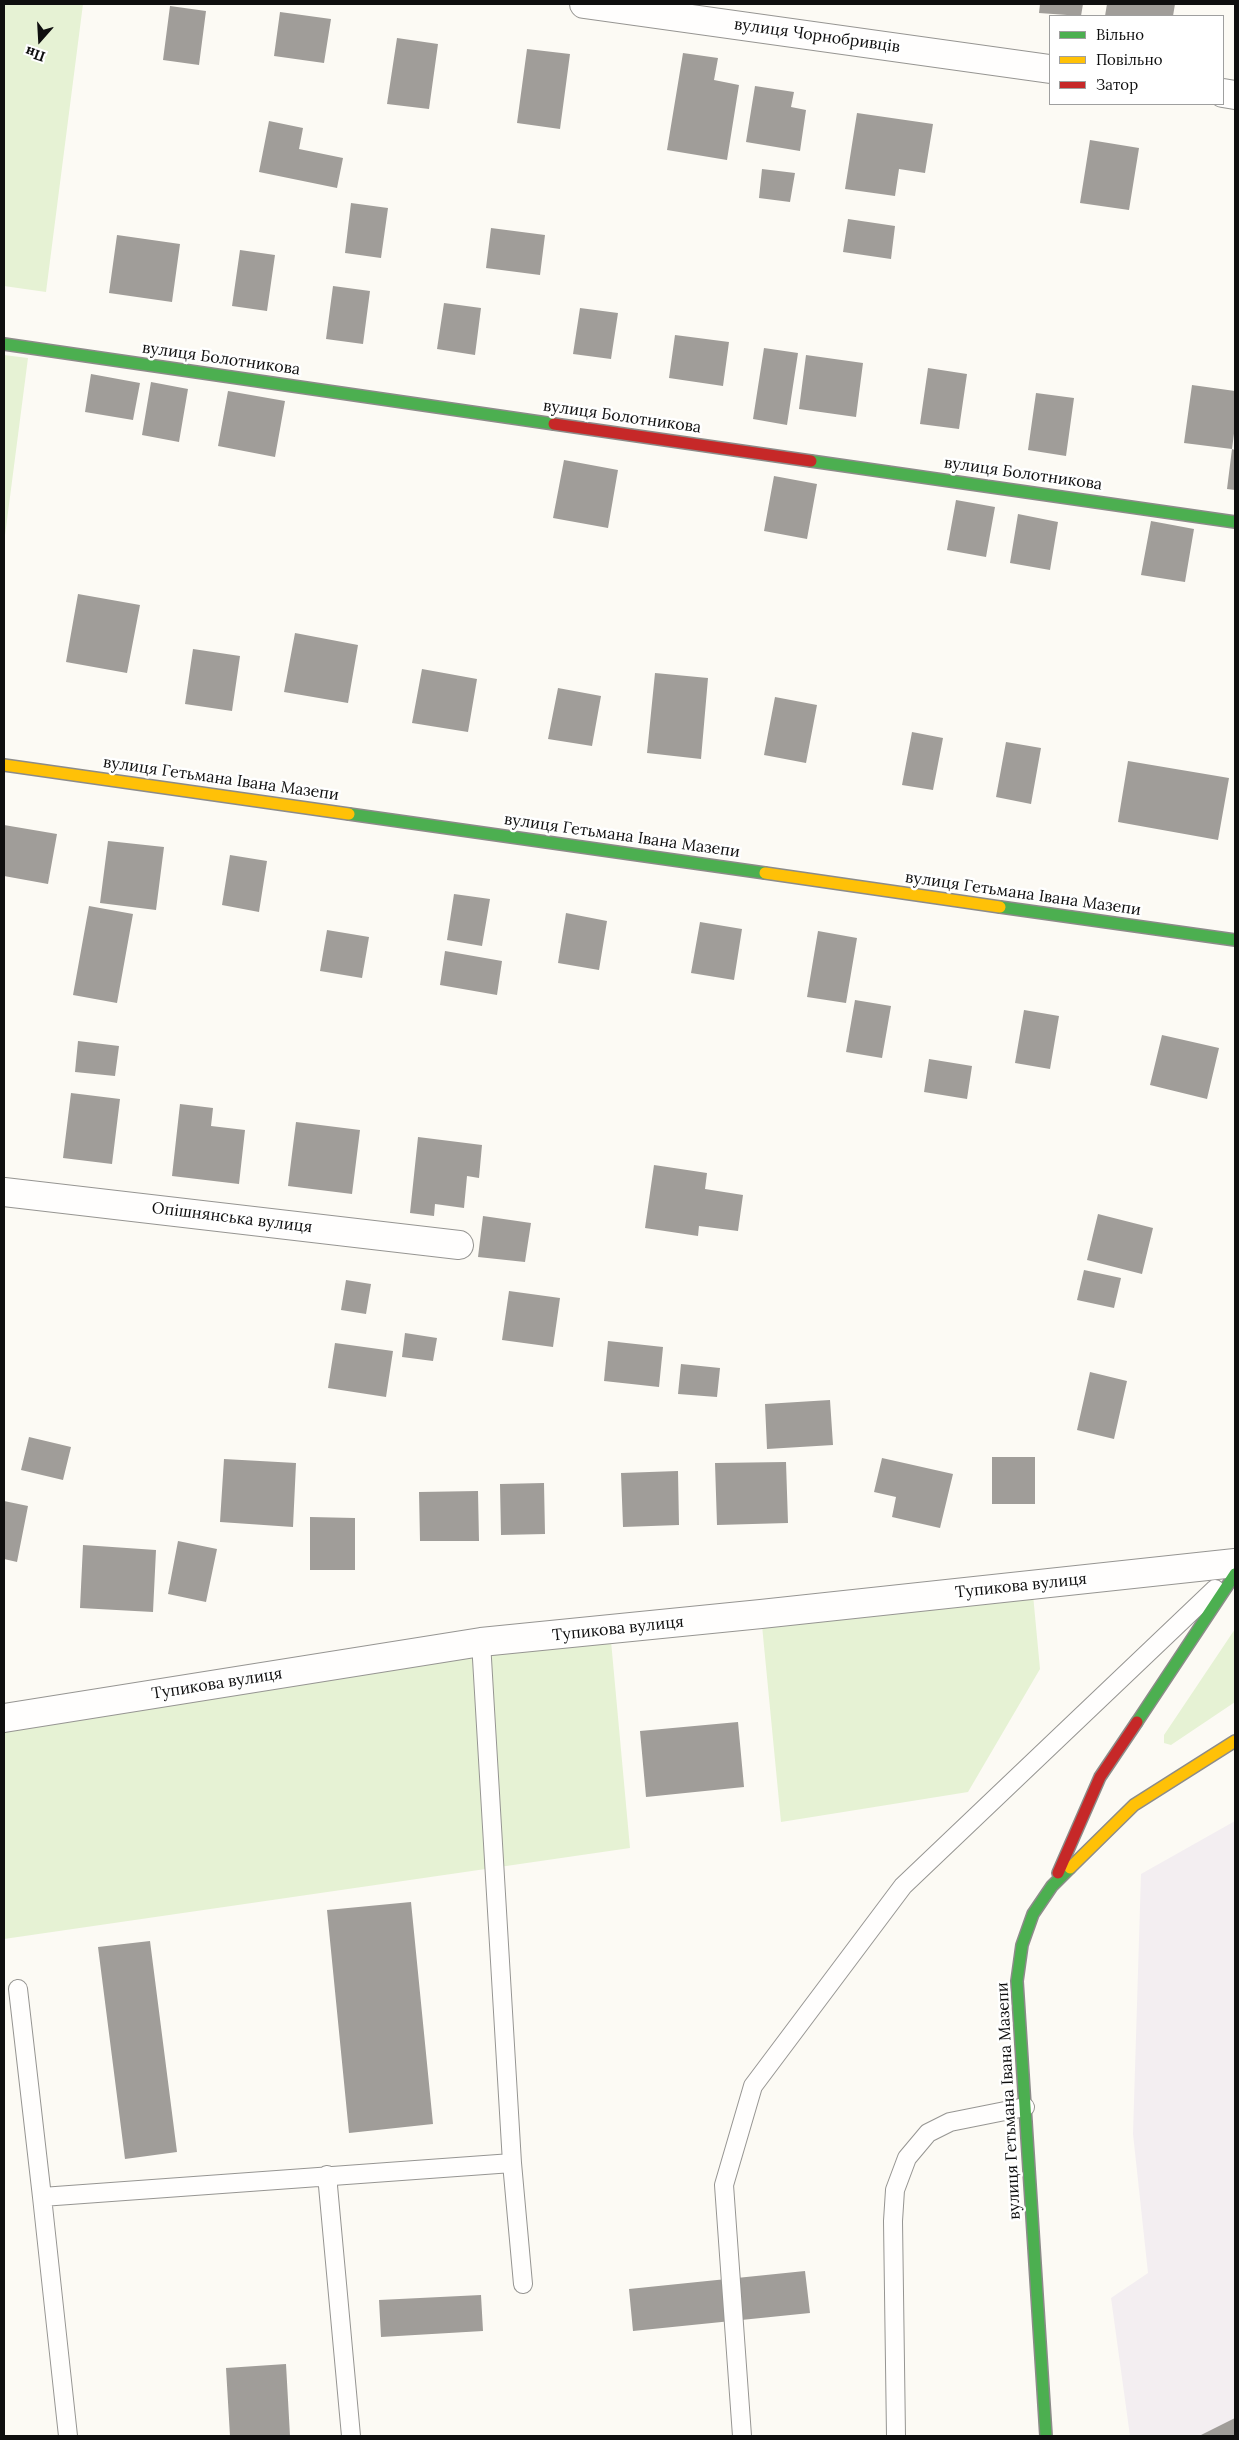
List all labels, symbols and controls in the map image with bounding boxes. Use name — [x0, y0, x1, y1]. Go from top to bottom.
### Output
north arrow — [15, 15, 65, 65]
street label: вулиця Чорнобривців — [733, 15, 901, 57]
legend — [1049, 15, 1224, 105]
text: Вільно — [1096, 25, 1144, 44]
text: Пн — [23, 42, 48, 66]
text: Повільно — [1096, 50, 1162, 69]
text: Затор — [1096, 75, 1138, 94]
street label: вулиця Болотникова — [141, 338, 301, 380]
street label: вулиця Болотникова — [542, 396, 702, 438]
street label: вулиця Болотникова — [943, 453, 1103, 495]
street label: вулиця Гетьмана Івана Мазепи — [102, 753, 340, 805]
street label: вулиця Гетьмана Івана Мазепи — [503, 810, 741, 862]
street label: вулиця Гетьмана Івана Мазепи — [904, 868, 1142, 920]
street label: Опішнянська вулиця — [151, 1199, 313, 1237]
street label: Тупикова вулиця — [954, 1570, 1088, 1602]
street label: Тупикова вулиця — [551, 1613, 685, 1645]
street label: Тупикова вулиця — [150, 1664, 284, 1704]
street label: вулиця Гетьмана Івана Мазепи — [993, 1982, 1025, 2220]

